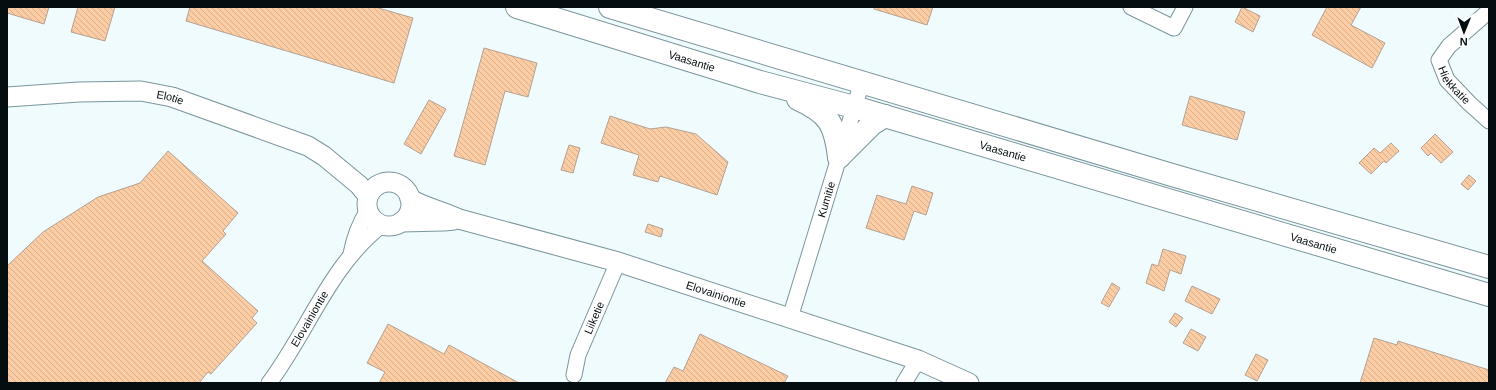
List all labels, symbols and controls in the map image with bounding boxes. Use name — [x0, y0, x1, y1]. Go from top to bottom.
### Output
north arrow — [1444, 12, 1484, 52]
text: N — [1460, 36, 1468, 48]
street label: Vaasantie — [667, 48, 717, 74]
street label: Hiekkatie — [1436, 64, 1473, 106]
street label: Elotie — [156, 88, 185, 107]
street label: Vaasantie — [978, 139, 1028, 164]
street label: Kumitie — [815, 180, 837, 219]
street label: Vaasantie — [1289, 231, 1338, 256]
street label: Elovainiontie — [685, 279, 748, 309]
street label: Elovainiontie — [288, 289, 330, 349]
street label: Liiketie — [582, 300, 606, 336]

